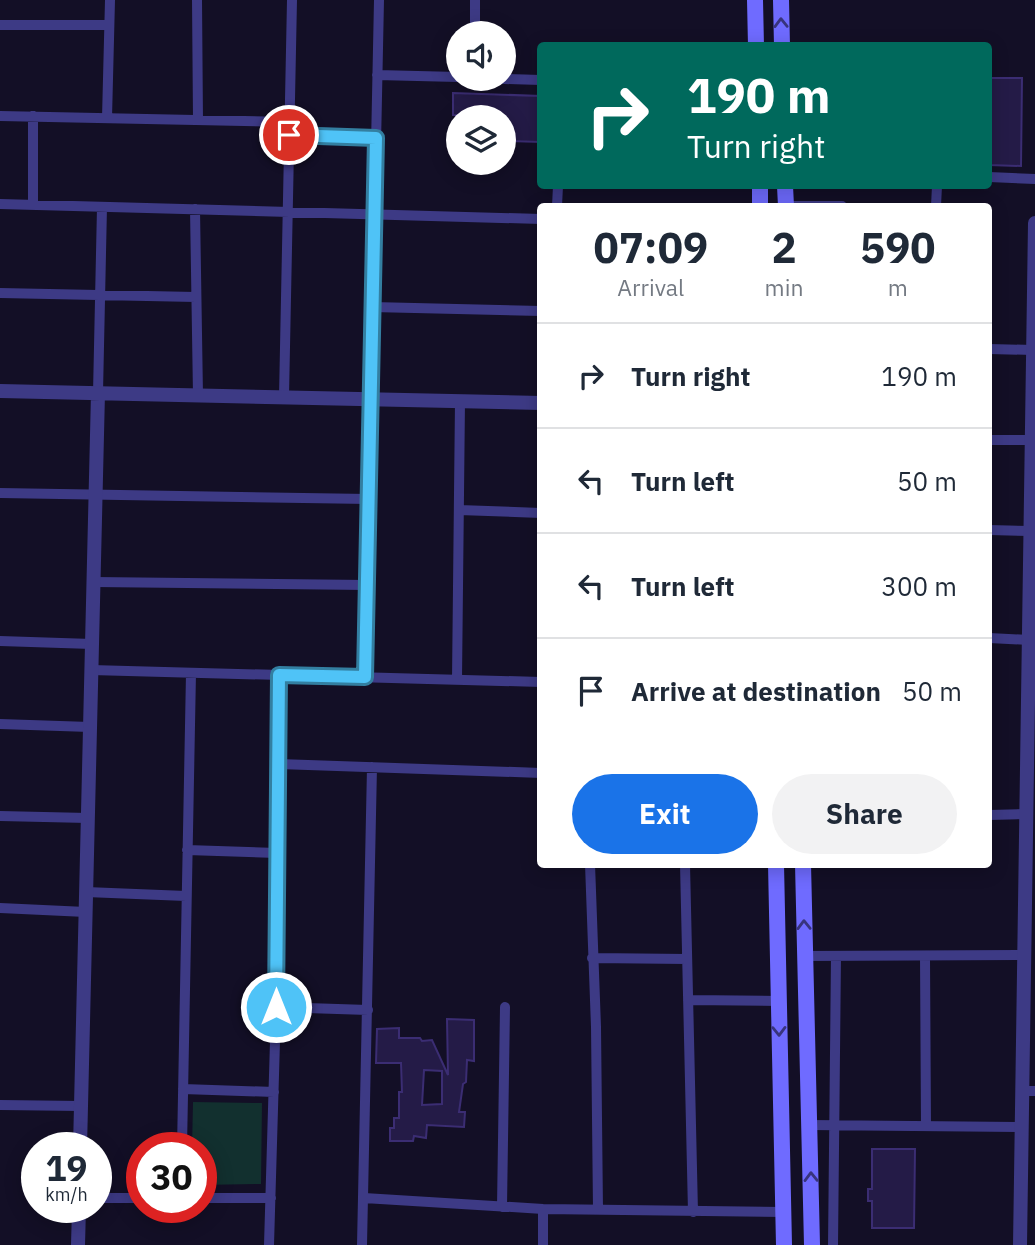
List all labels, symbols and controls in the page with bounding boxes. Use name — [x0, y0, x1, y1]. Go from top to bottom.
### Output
one-way arrow — [774, 17, 789, 28]
map controls — [446, 21, 516, 175]
button: sound — [446, 21, 516, 91]
text: 190 m — [687, 63, 831, 126]
icon: right — [572, 70, 663, 161]
pin — [259, 105, 319, 165]
button: layers — [446, 105, 516, 175]
icon: arrive — [270, 116, 308, 154]
text: Turn right — [687, 125, 825, 167]
text: 07:09 — [593, 220, 708, 275]
text: 2 — [771, 220, 797, 275]
text: 590 — [860, 220, 936, 275]
text: Arrival — [617, 272, 684, 302]
text: min — [765, 272, 803, 302]
text: m — [888, 272, 908, 302]
icon: right — [572, 357, 610, 395]
text: Turn right — [631, 359, 750, 393]
text: 190 m — [881, 359, 957, 393]
icon: left — [572, 462, 610, 500]
text: Turn left — [631, 464, 734, 498]
text: 50 m — [897, 464, 957, 498]
icon: left — [572, 567, 610, 605]
text: Turn left — [631, 569, 734, 603]
text: 300 m — [881, 569, 957, 603]
icon: arrive — [572, 672, 610, 710]
text: Arrive at destination — [631, 674, 881, 708]
text: 50 m — [902, 674, 962, 708]
button: Exit — [572, 774, 758, 854]
button: Share — [772, 774, 957, 854]
one-way arrow — [797, 919, 812, 930]
position arrow — [239, 970, 313, 1044]
one-way arrow — [772, 1025, 787, 1036]
speed limit sign: 30 — [126, 1132, 217, 1223]
text: 19 — [45, 1145, 88, 1191]
one-way arrow — [803, 1171, 818, 1182]
text: km/h — [45, 1183, 88, 1206]

